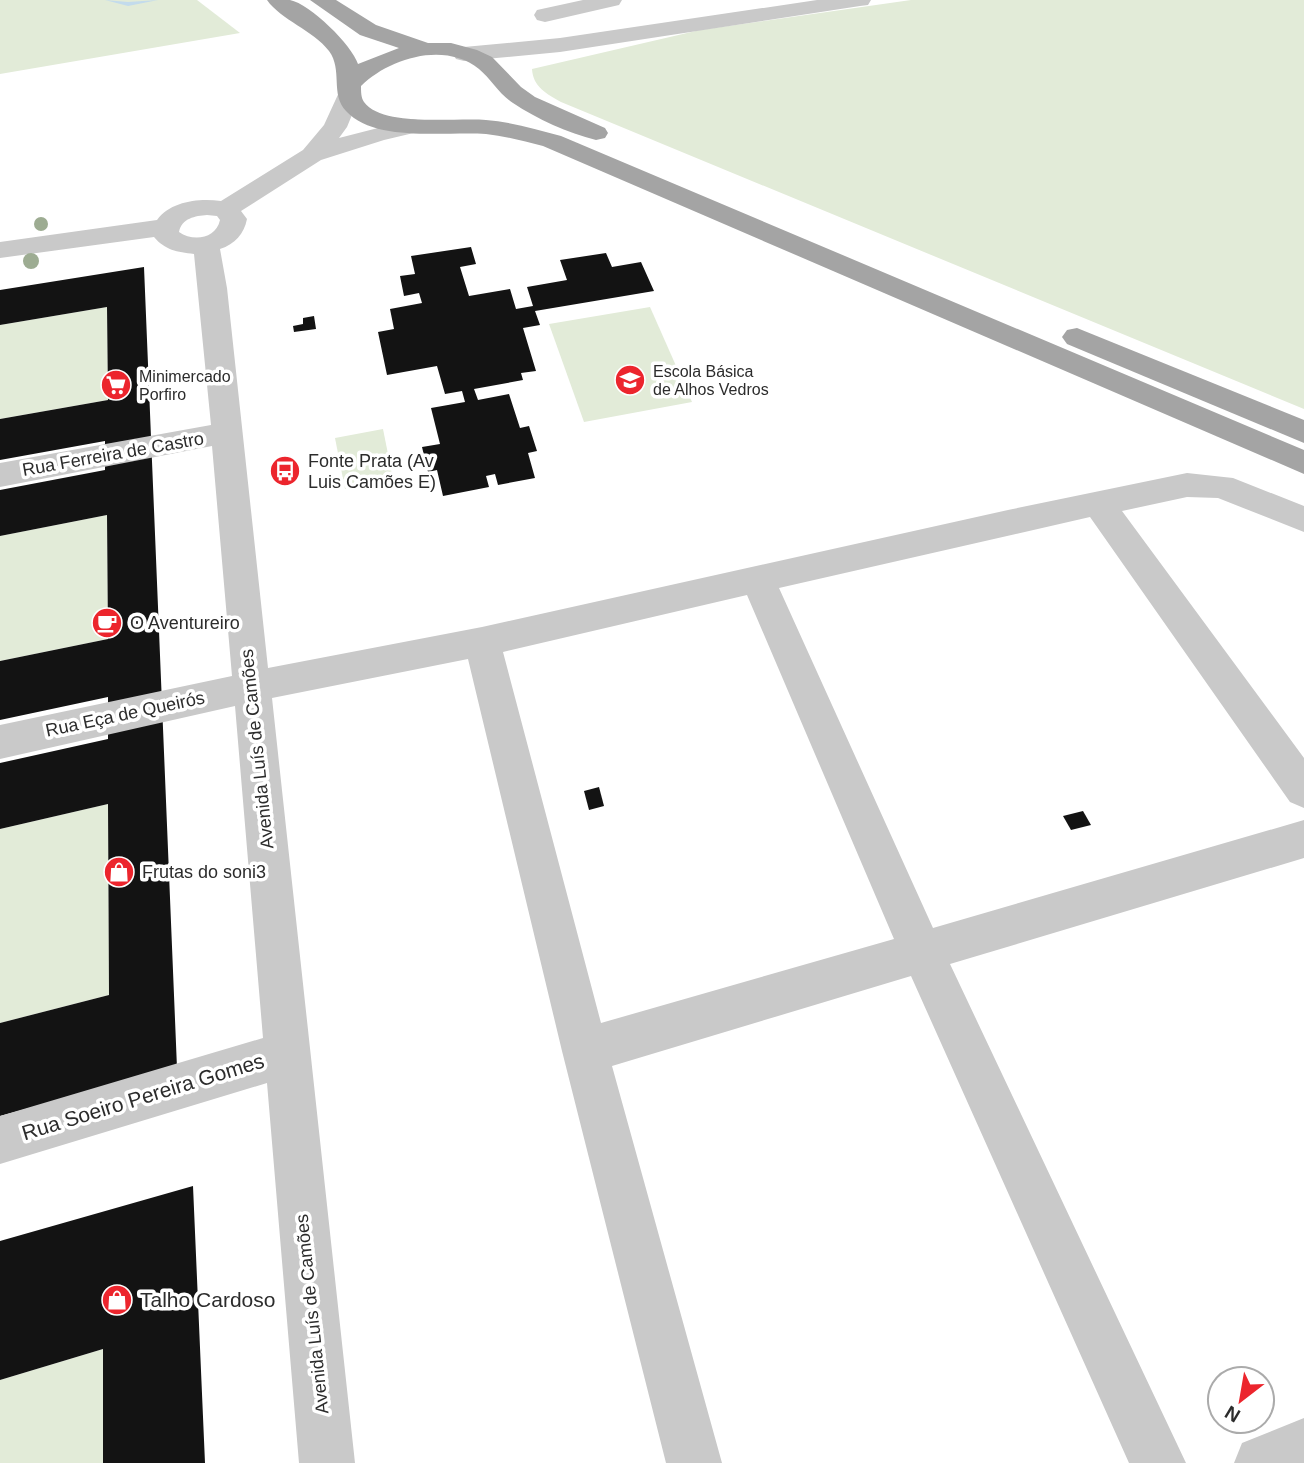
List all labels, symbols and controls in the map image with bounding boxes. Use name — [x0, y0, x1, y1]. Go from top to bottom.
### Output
school or university icon: Escola Básica de Alhos Vedros — [613, 363, 647, 397]
place label: Escola Básica de Alhos Vedros — [653, 363, 769, 398]
supermarket icon: Minimercado Porfiro — [99, 368, 133, 402]
place label: Minimercado Porfiro — [139, 368, 231, 403]
street label: Rua Ferreira de Castro — [21, 428, 205, 480]
place label: Fonte Prata (Av Luis Camões E) — [308, 451, 436, 492]
bus stop icon: Fonte Prata (Av Luis Camões E) — [268, 454, 302, 488]
cafe icon: O Aventureiro — [90, 606, 124, 640]
place label: O Aventureiro — [130, 613, 240, 633]
street label: Avenida Luís de Camões — [237, 648, 277, 850]
street label: Rua Eça de Queirós — [44, 687, 206, 741]
shop icon: Frutas do soni3 — [102, 855, 136, 889]
place label: Frutas do soni3 — [142, 862, 266, 882]
street label: Rua Soeiro Pereira Gomes — [19, 1049, 267, 1144]
street label: Avenida Luís de Camões — [292, 1213, 332, 1415]
shop icon: Talho Cardoso — [100, 1283, 134, 1317]
place label: Talho Cardoso — [140, 1288, 275, 1311]
north arrow — [1206, 1365, 1276, 1435]
text: N — [1221, 1402, 1244, 1427]

